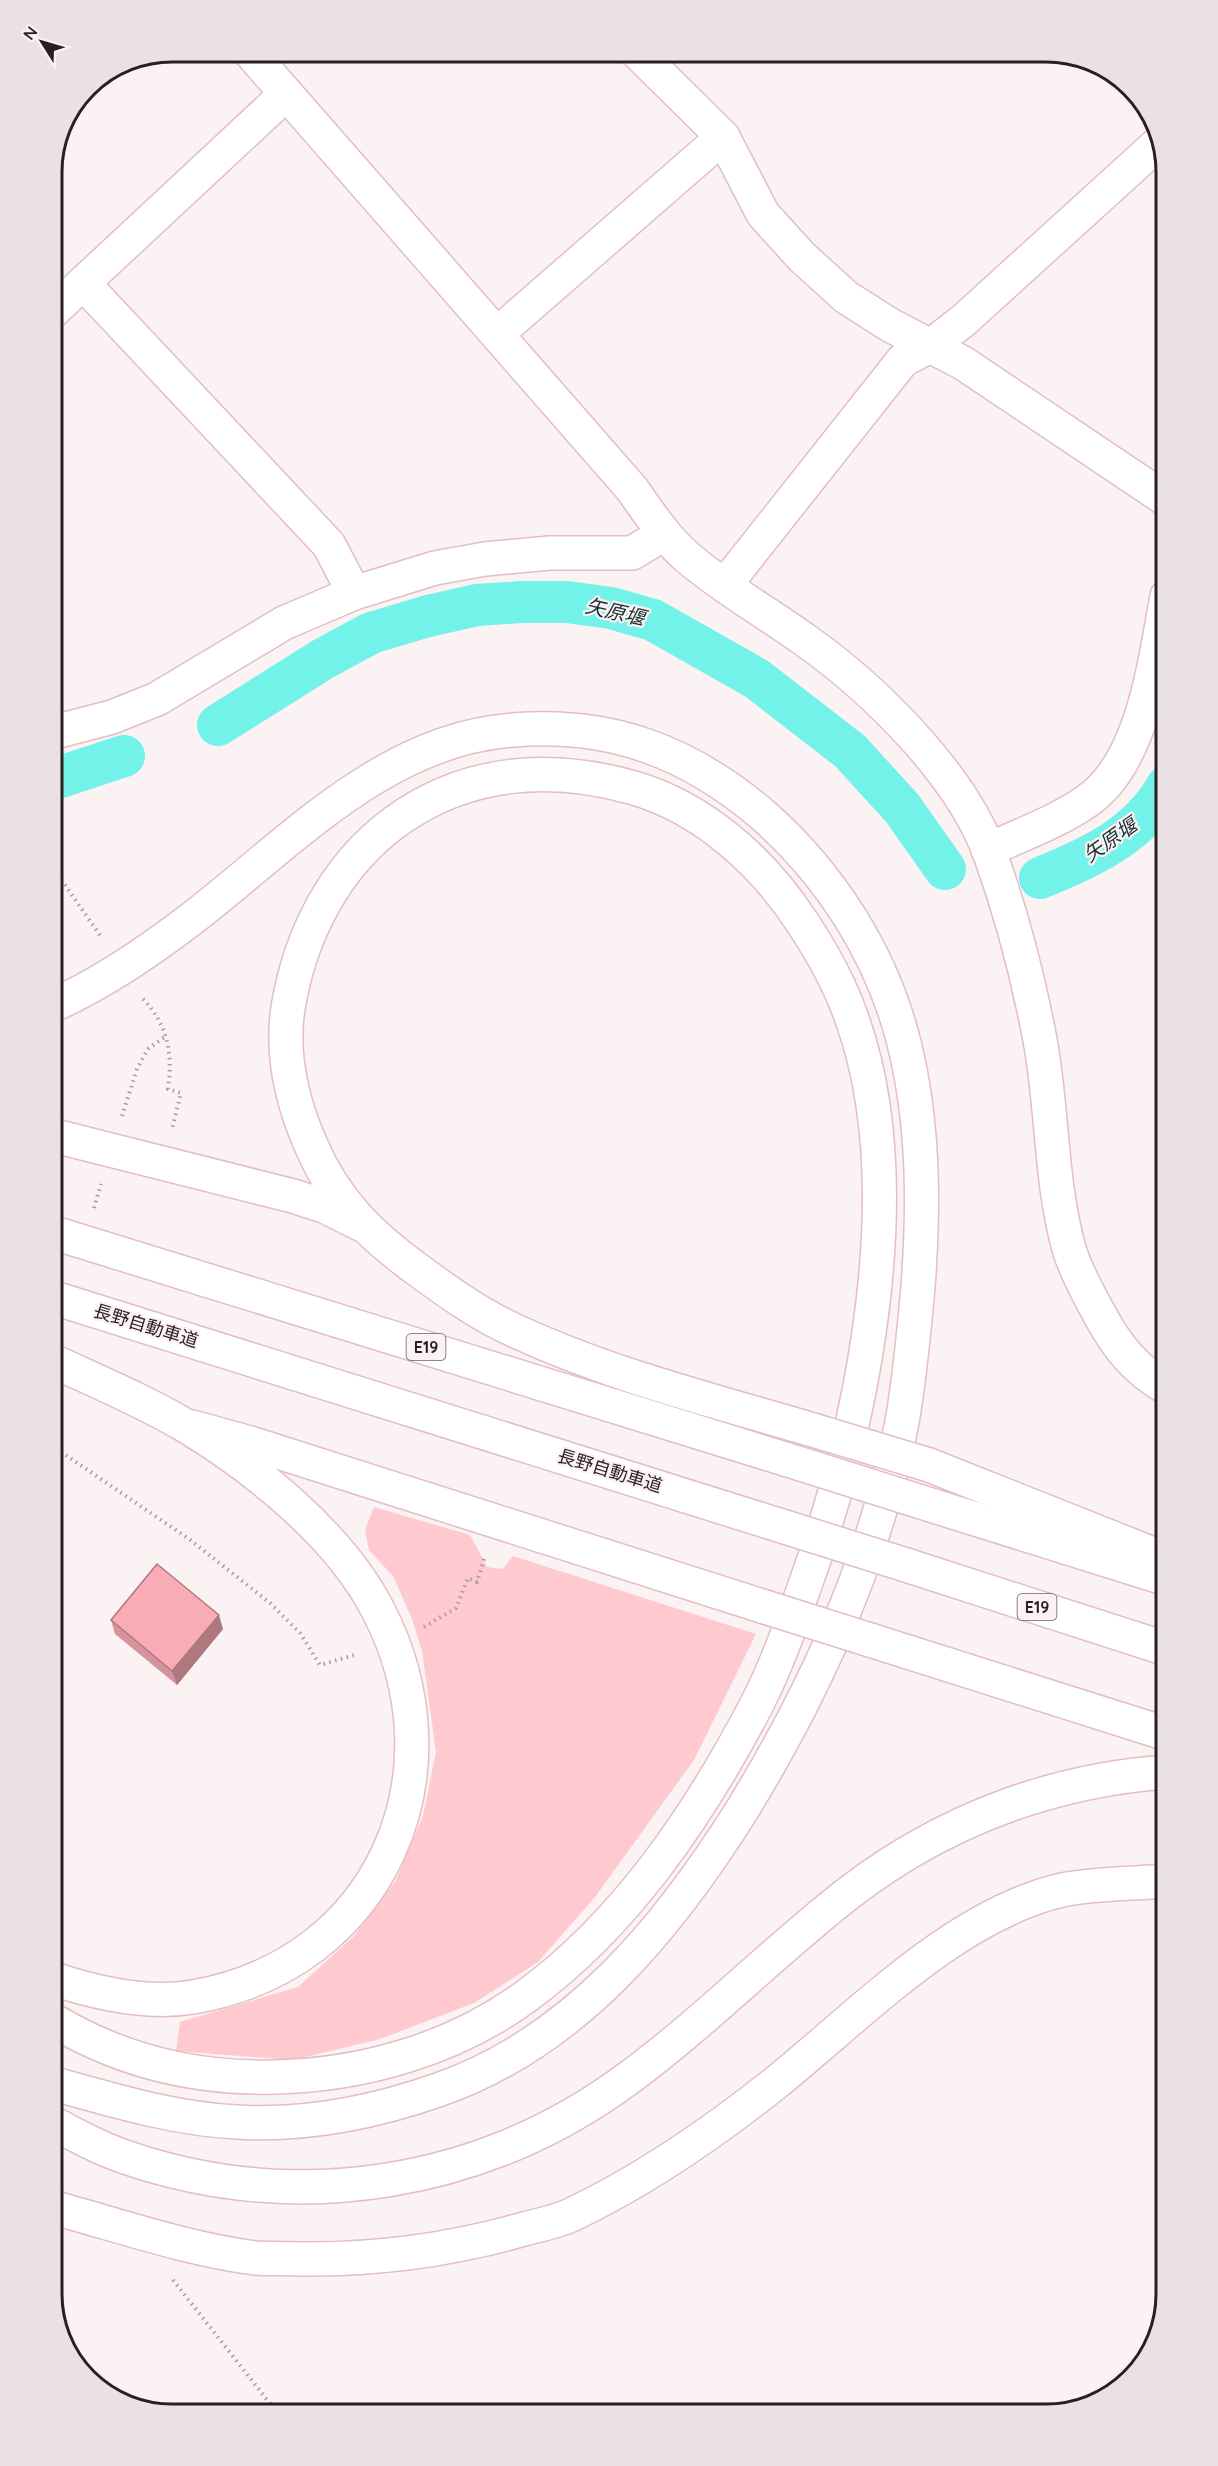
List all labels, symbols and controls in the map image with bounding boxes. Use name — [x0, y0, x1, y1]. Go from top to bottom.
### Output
north arrow — [12, 12, 72, 72]
text: N — [18, 22, 42, 44]
water label: 矢原堰 — [583, 593, 651, 631]
water label: 矢原堰 — [1078, 810, 1145, 867]
street label: 長野自動車道 — [91, 1299, 201, 1352]
road number: E19 — [406, 1334, 446, 1360]
street label: 長野自動車道 — [555, 1444, 665, 1497]
road number: E19 — [1018, 1594, 1056, 1620]

